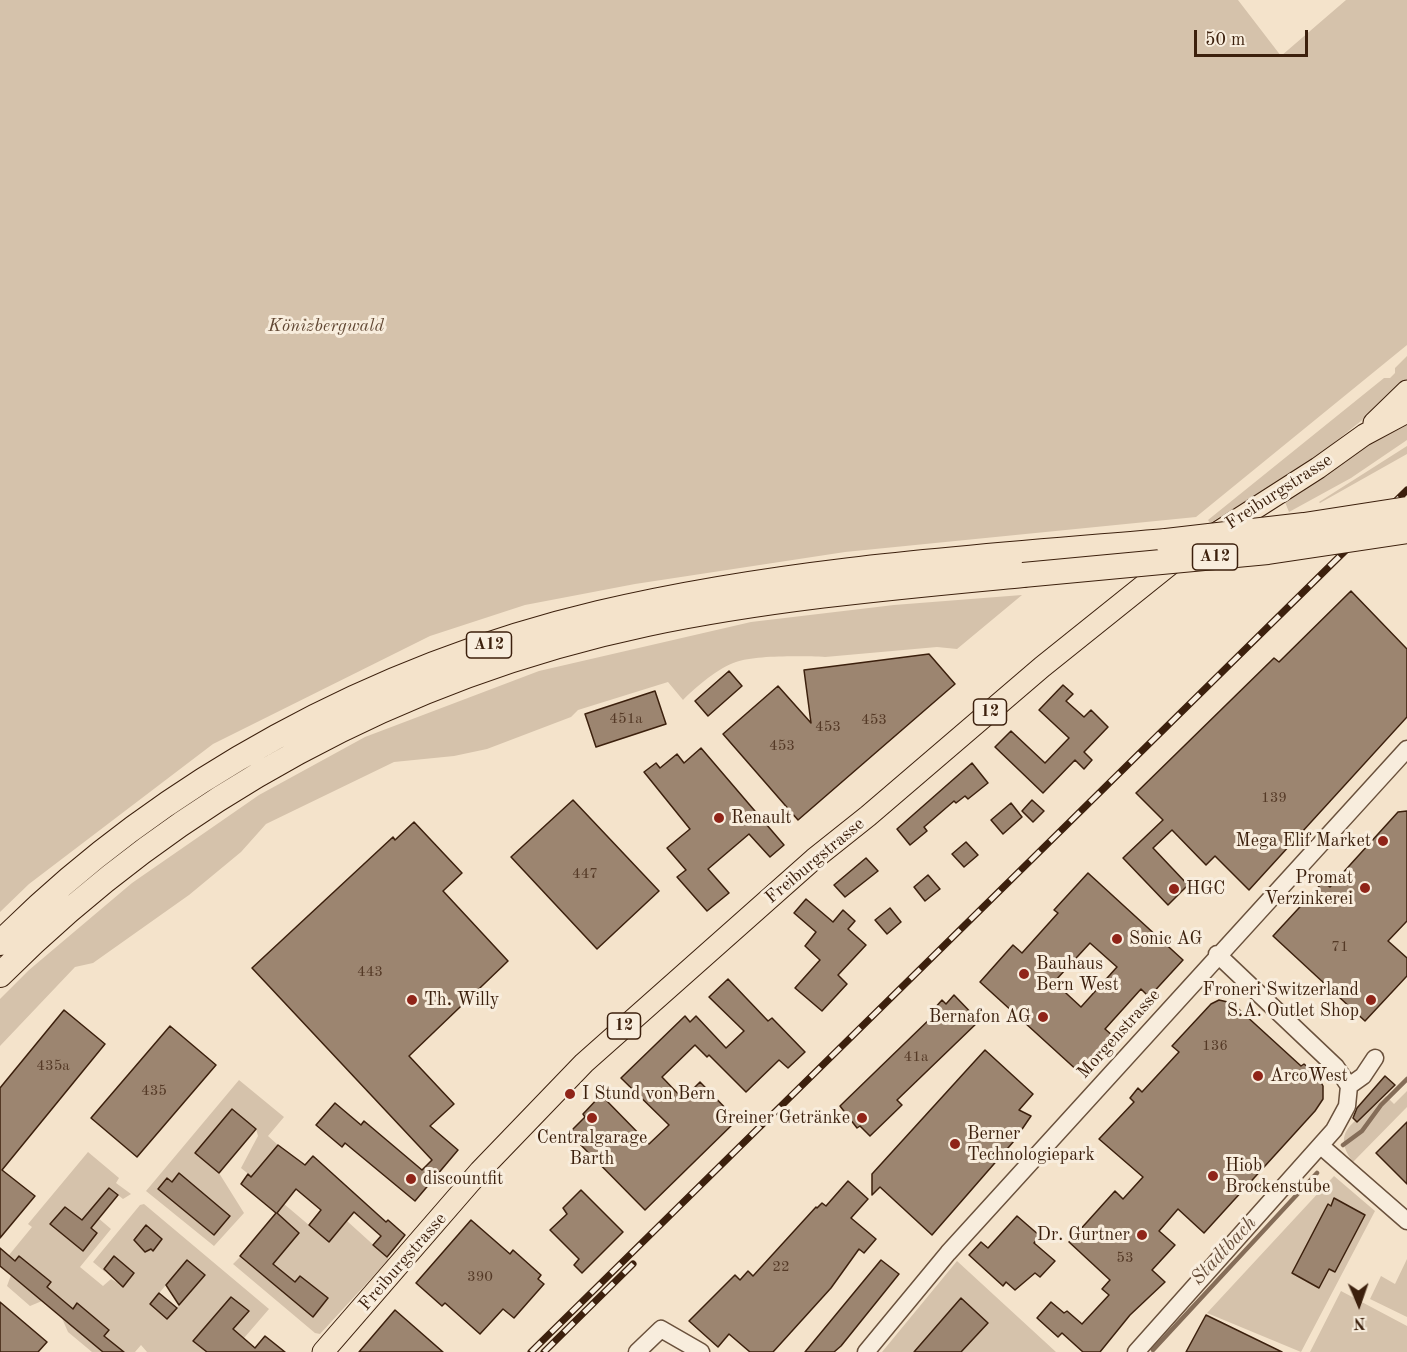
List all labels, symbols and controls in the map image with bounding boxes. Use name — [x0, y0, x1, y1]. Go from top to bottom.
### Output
scale bar — [1197, 18, 1311, 56]
text: 50 m — [1205, 31, 1245, 49]
park label: Könizbergwald — [268, 315, 384, 337]
street label: Freiburgstrasse — [1222, 449, 1336, 535]
road number: A12 — [1192, 544, 1238, 570]
road number: A12 — [466, 632, 512, 658]
road number: 12 — [974, 699, 1006, 725]
house number: 451a — [609, 710, 643, 728]
house number: 453 — [861, 711, 887, 729]
house number: 453 — [815, 718, 841, 736]
house number: 453 — [769, 737, 795, 755]
house number: 139 — [1261, 789, 1287, 807]
place label: Renault — [731, 807, 792, 829]
marker: Renault — [712, 811, 726, 825]
street label: Freiburgstrasse — [761, 813, 869, 909]
place label: Mega Elif Market — [1236, 830, 1371, 852]
marker: Mega Elif Market — [1376, 834, 1390, 848]
house number: 447 — [572, 865, 598, 883]
place label: Promat Verzinkerei — [1265, 867, 1353, 910]
place label: HGC — [1186, 878, 1225, 900]
marker: Promat Verzinkerei — [1358, 881, 1372, 895]
marker: HGC — [1167, 882, 1181, 896]
place label: Sonic AG — [1129, 928, 1202, 950]
marker: Sonic AG — [1110, 932, 1124, 946]
house number: 71 — [1331, 938, 1349, 956]
place label: Bauhaus Bern West — [1036, 953, 1119, 996]
house number: 443 — [357, 963, 383, 981]
marker: Bauhaus Bern West — [1017, 967, 1031, 981]
place label: Froneri Switzerland S.A. Outlet Shop — [1203, 979, 1359, 1022]
street label: Morgenstrasse — [1073, 985, 1165, 1083]
place label: Th. Willy — [424, 989, 499, 1011]
marker: Th. Willy — [405, 993, 419, 1007]
marker: Froneri Switzerland S.A. Outlet Shop — [1364, 993, 1378, 1007]
place label: Bernafon AG — [929, 1006, 1031, 1028]
marker: Bernafon AG — [1036, 1010, 1050, 1024]
road number: 12 — [608, 1013, 640, 1039]
house number: 136 — [1202, 1037, 1228, 1055]
house number: 41a — [904, 1048, 928, 1066]
house number: 435a — [36, 1057, 70, 1075]
place label: ArcoWest — [1270, 1065, 1348, 1087]
marker: ArcoWest — [1251, 1069, 1265, 1083]
house number: 435 — [141, 1082, 167, 1100]
place label: I Stund von Bern — [582, 1083, 716, 1105]
marker: I Stund von Bern — [563, 1087, 577, 1101]
place label: Greiner Getränke — [715, 1107, 850, 1129]
marker: Centralgarage Barth — [585, 1111, 599, 1125]
marker: Greiner Getränke — [855, 1111, 869, 1125]
place label: Berner Technologiepark — [967, 1123, 1095, 1166]
place label: Centralgarage Barth — [537, 1127, 647, 1170]
marker: Berner Technologiepark — [948, 1137, 962, 1151]
place label: Hiob Brockenstube — [1225, 1155, 1330, 1198]
place label: discountfit — [423, 1168, 503, 1190]
marker: Hiob Brockenstube — [1206, 1169, 1220, 1183]
marker: discountfit — [404, 1172, 418, 1186]
street label: Freiburgstrasse — [355, 1209, 451, 1315]
water label: Stadtbach — [1186, 1212, 1262, 1290]
place label: Dr. Gurtner — [1037, 1224, 1130, 1246]
marker: Dr. Gurtner — [1135, 1228, 1149, 1242]
house number: 53 — [1116, 1249, 1134, 1267]
house number: 22 — [772, 1258, 790, 1276]
house number: 390 — [467, 1268, 493, 1286]
north arrow — [1329, 1274, 1389, 1334]
text: N — [1353, 1314, 1366, 1330]

